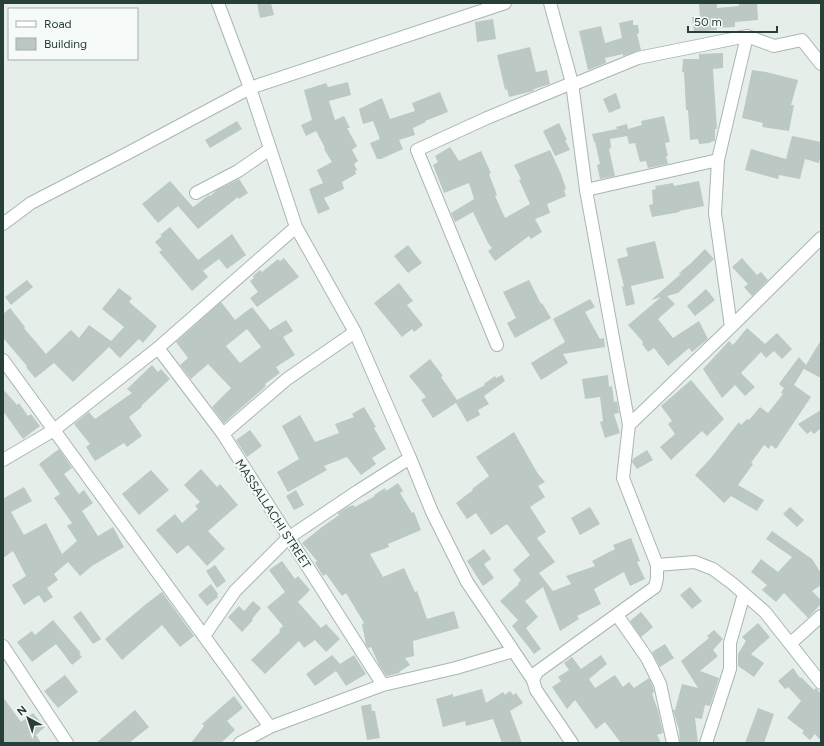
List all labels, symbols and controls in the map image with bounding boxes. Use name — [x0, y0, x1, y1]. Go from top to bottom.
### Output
legend — [8, 8, 138, 60]
scale bar — [688, 8, 777, 34]
text: 50 m — [694, 15, 722, 29]
text: Road — [44, 17, 72, 31]
text: Building — [44, 37, 87, 51]
street label: MASSALLACHI STREET — [232, 457, 314, 572]
north arrow — [8, 698, 48, 738]
text: N — [14, 703, 29, 718]

